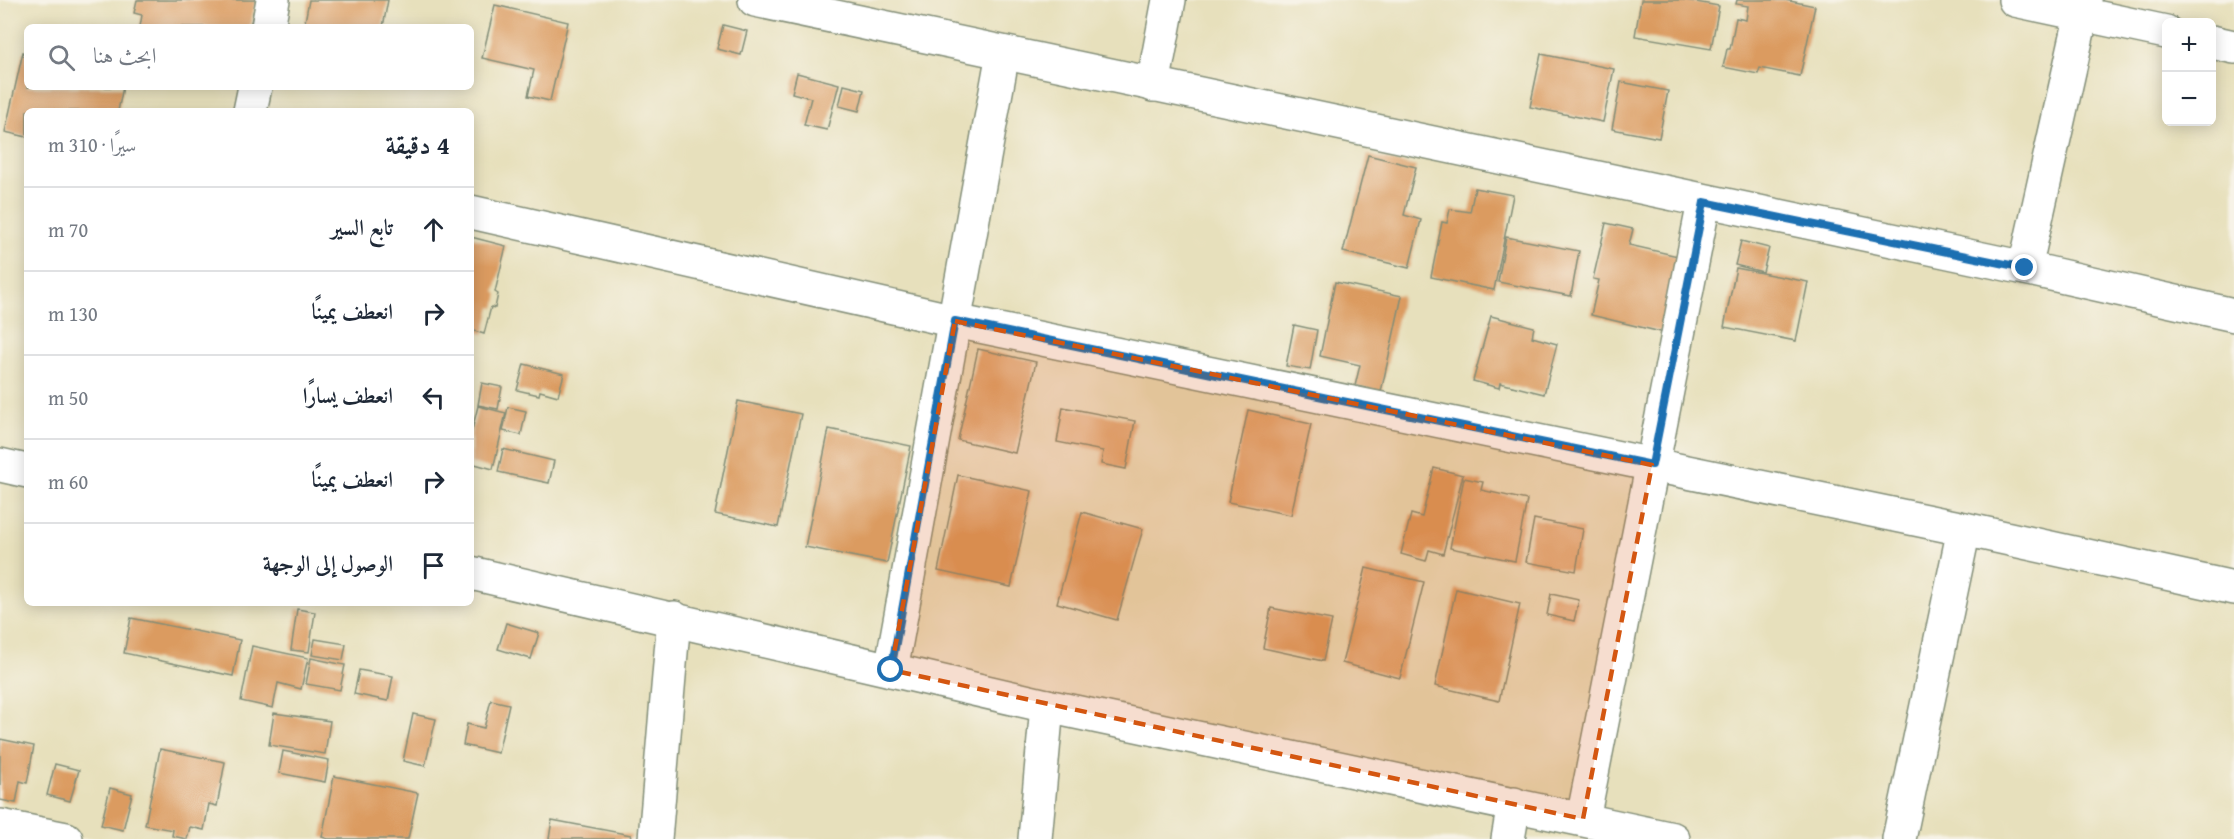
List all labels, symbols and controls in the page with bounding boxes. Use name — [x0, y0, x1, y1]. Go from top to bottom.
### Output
map controls — [2162, 18, 2216, 126]
button: + — [2162, 18, 2216, 72]
search box — [24, 24, 474, 90]
text: ابحث هنا — [93, 39, 157, 71]
icon: search — [45, 41, 78, 74]
button: − — [2162, 72, 2216, 126]
text: 4 دقيقة — [385, 125, 450, 164]
text: سيرًا · 310 m — [48, 130, 136, 159]
text: تابع السير — [331, 211, 393, 243]
icon: ahead — [417, 213, 450, 246]
text: 70 m — [48, 215, 88, 244]
route end — [2011, 254, 2037, 280]
text: انعطف يمينًا — [312, 295, 393, 327]
icon: right — [417, 297, 450, 330]
text: 130 m — [48, 299, 98, 328]
text: انعطف يسارًا — [303, 379, 393, 411]
icon: left — [417, 381, 450, 414]
text: 50 m — [48, 383, 88, 412]
text: انعطف يمينًا — [312, 463, 393, 495]
icon: right — [417, 465, 450, 498]
text: 60 m — [48, 467, 88, 496]
text: الوصول إلى الوجهة — [263, 547, 393, 579]
icon: arrive — [417, 549, 450, 582]
route start — [877, 656, 903, 682]

